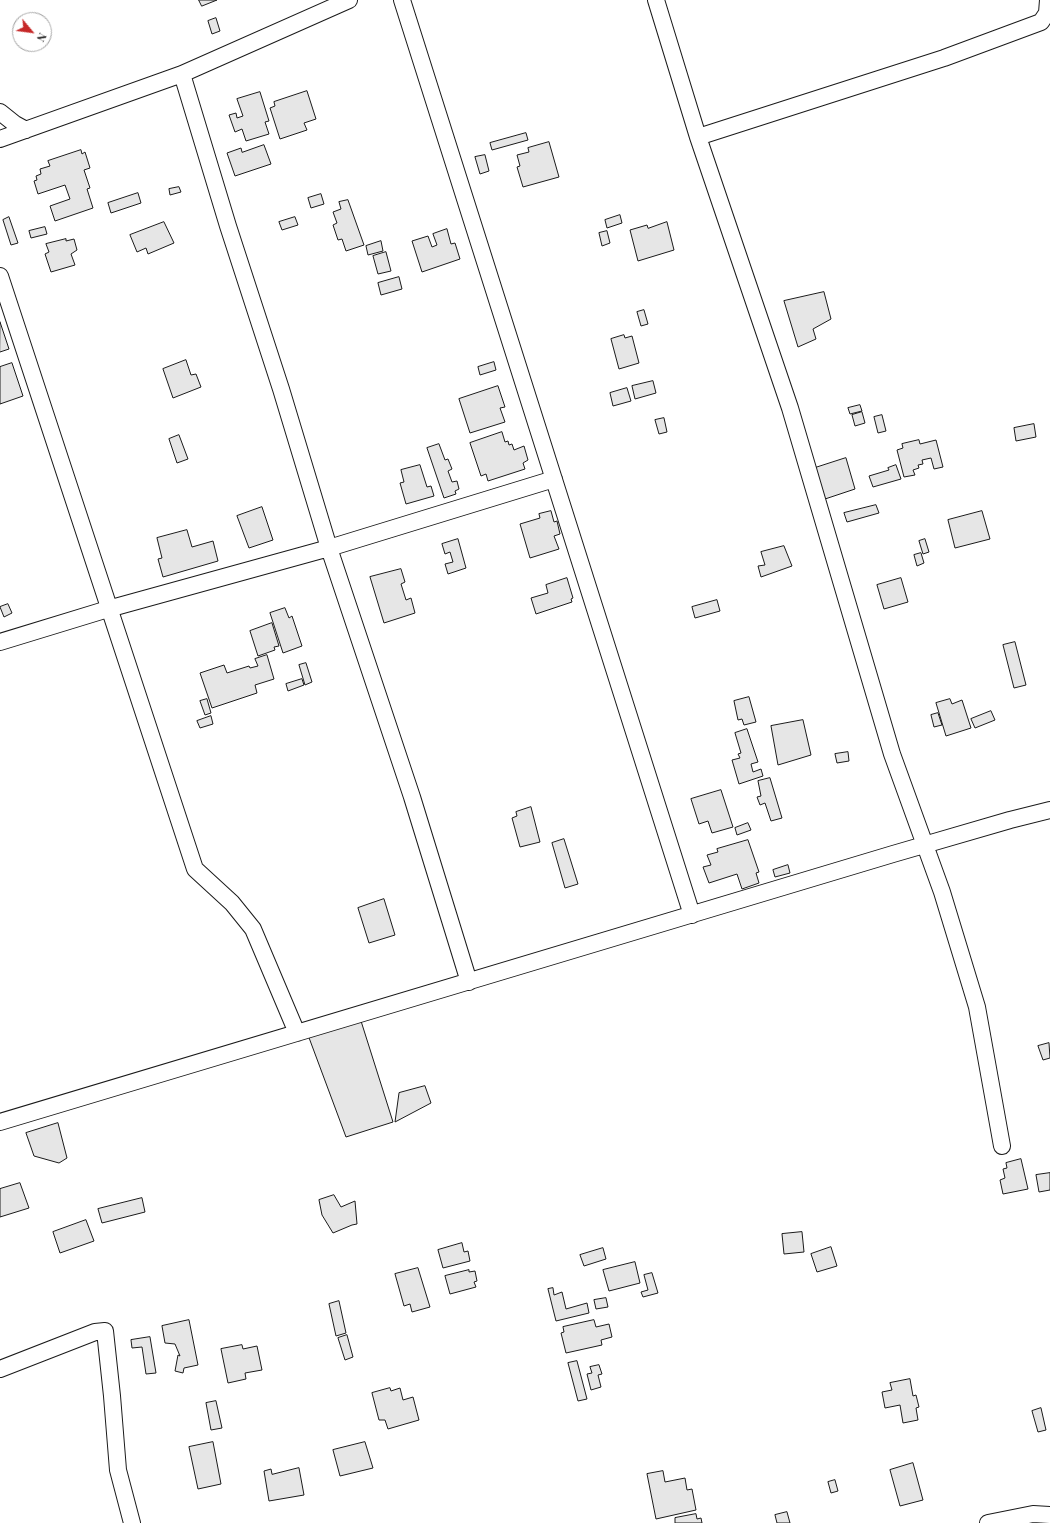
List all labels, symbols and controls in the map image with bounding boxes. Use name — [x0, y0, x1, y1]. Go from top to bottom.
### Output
north arrow — [12, 12, 52, 52]
text: N — [34, 30, 51, 45]

